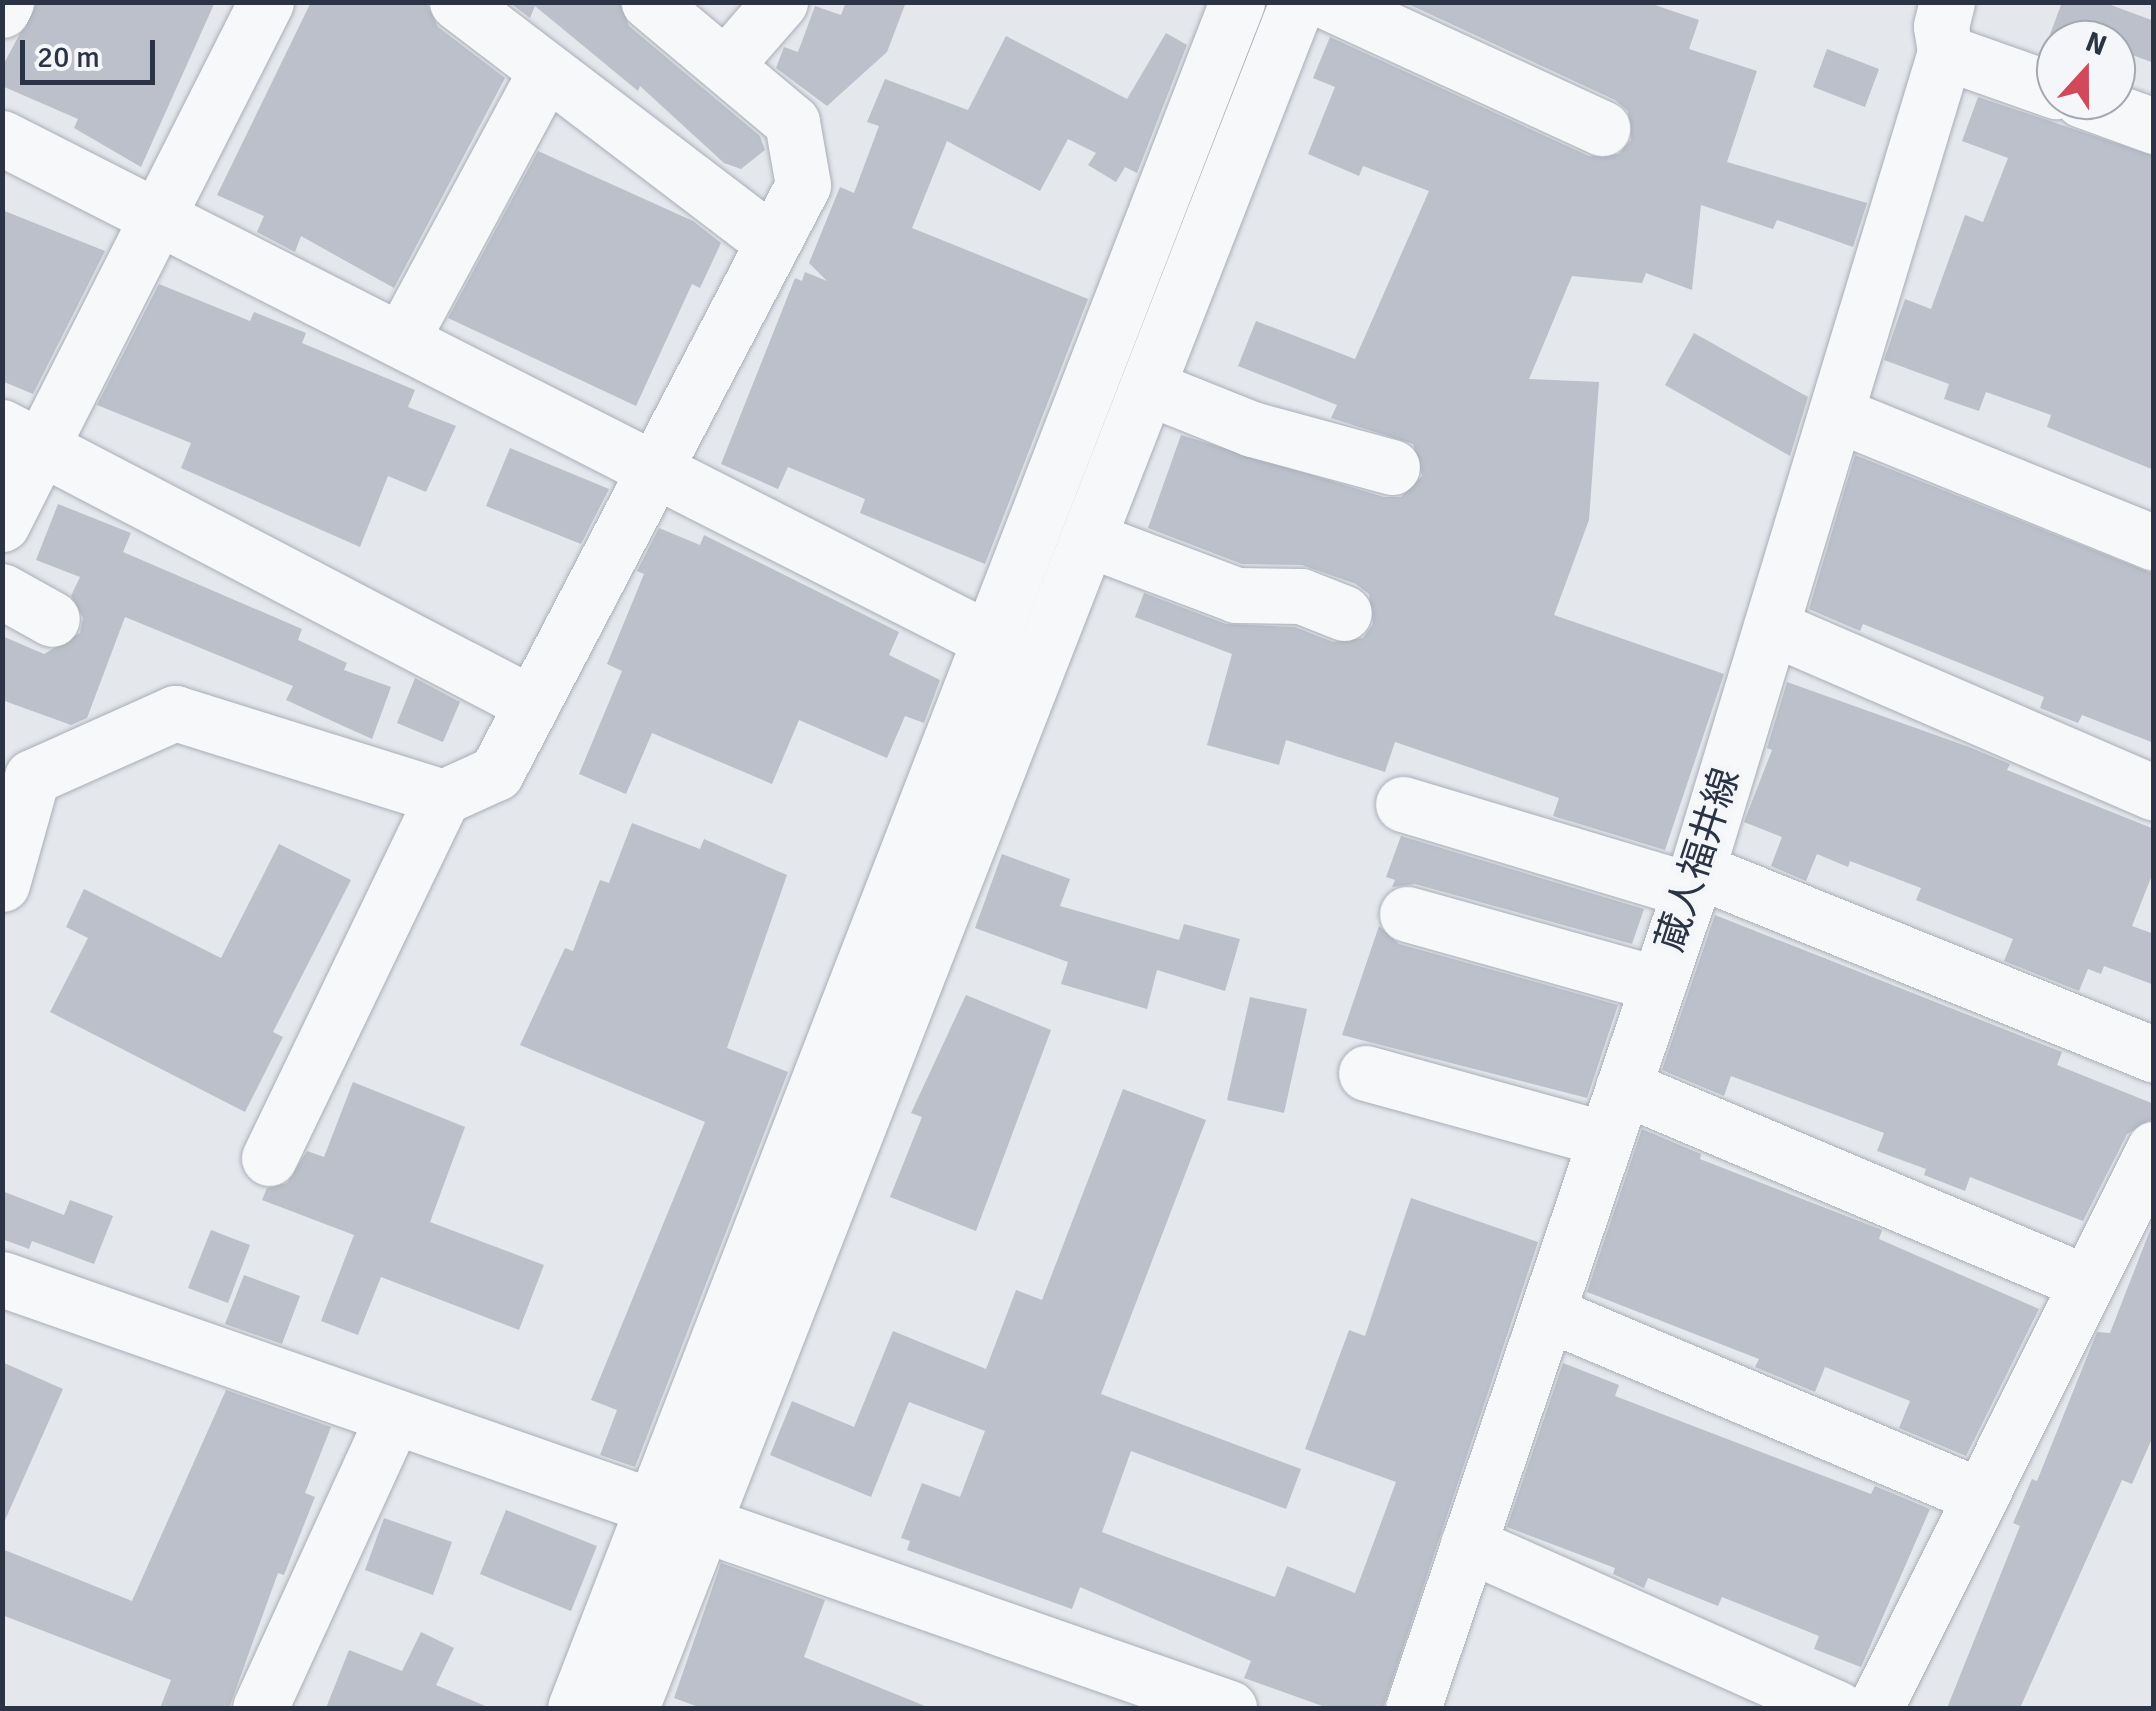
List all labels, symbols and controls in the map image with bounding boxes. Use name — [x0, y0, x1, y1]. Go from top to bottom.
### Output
scale bar — [25, 20, 160, 82]
north arrow — [2036, 20, 2136, 120]
text: N — [2081, 24, 2111, 63]
text: 20 m — [37, 39, 100, 76]
street label: 蔵人福井線 — [1647, 763, 1749, 957]

